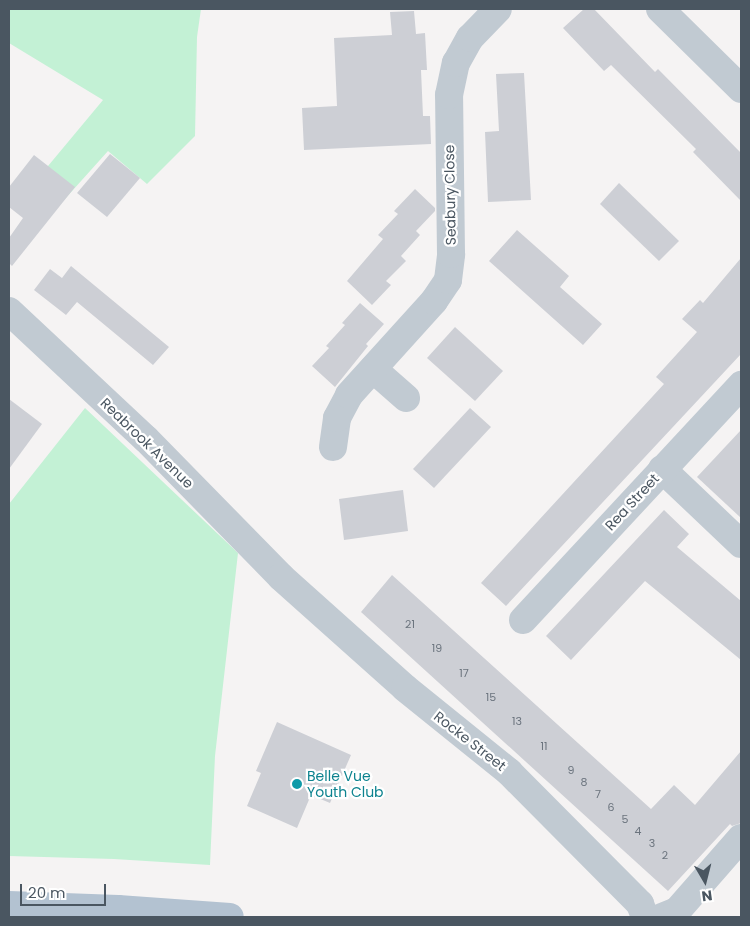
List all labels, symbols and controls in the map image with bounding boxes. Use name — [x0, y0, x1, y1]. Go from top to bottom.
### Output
street label: Seabury Close — [441, 144, 459, 246]
street label: Reabrook Avenue — [97, 394, 197, 492]
street label: Rea Street — [602, 470, 662, 534]
house number: 21 — [405, 617, 415, 631]
house number: 19 — [432, 641, 442, 655]
house number: 17 — [459, 666, 469, 680]
house number: 15 — [486, 690, 496, 704]
street label: Rocke Street — [431, 708, 509, 774]
house number: 13 — [512, 714, 522, 728]
house number: 11 — [540, 739, 548, 753]
house number: 9 — [568, 763, 574, 777]
place label: Belle Vue Youth Club — [307, 768, 384, 800]
house number: 8 — [581, 775, 587, 789]
marker: Belle Vue Youth Club — [291, 778, 303, 790]
house number: 7 — [595, 787, 601, 801]
house number: 6 — [608, 800, 614, 814]
house number: 5 — [622, 812, 628, 826]
house number: 4 — [635, 824, 641, 838]
house number: 3 — [649, 836, 655, 850]
house number: 2 — [662, 848, 668, 862]
north arrow — [680, 856, 730, 906]
scale bar — [22, 874, 109, 906]
text: 20 m — [28, 882, 66, 903]
text: N — [700, 885, 714, 906]

